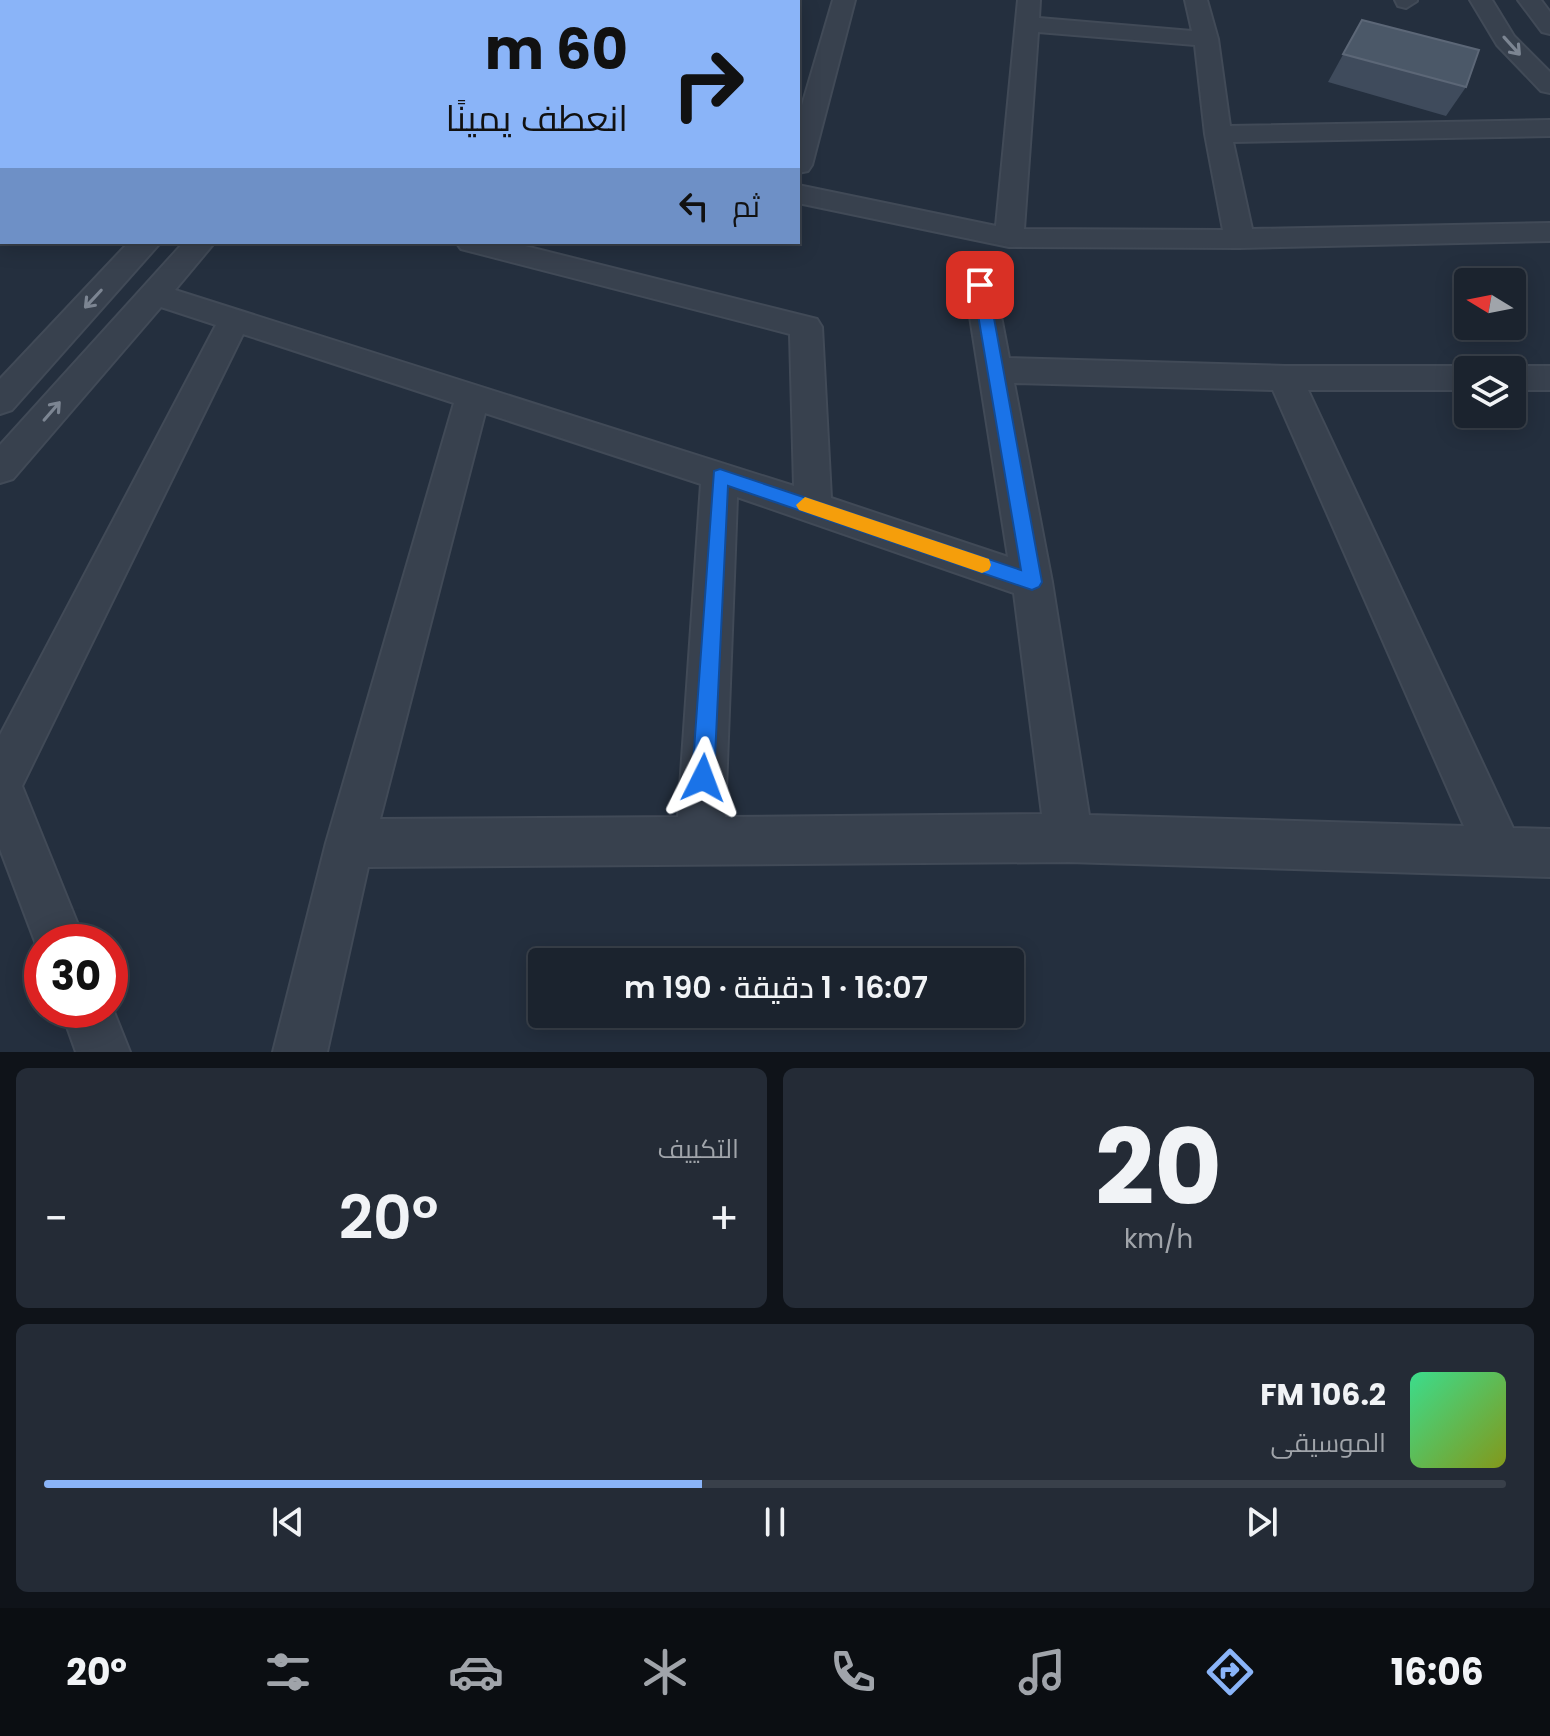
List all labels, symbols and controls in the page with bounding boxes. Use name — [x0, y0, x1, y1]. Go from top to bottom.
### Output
text: 60 m — [485, 10, 628, 89]
icon: right — [656, 32, 760, 136]
one-way arrow — [1502, 36, 1521, 56]
text: انعطف يمينًا — [446, 93, 628, 144]
icon: left — [672, 184, 716, 228]
text: ثم — [732, 185, 760, 228]
pin — [946, 251, 1014, 319]
icon: arrive — [958, 263, 1002, 307]
north arrow — [1454, 268, 1526, 340]
map controls — [1454, 268, 1526, 428]
one-way arrow — [85, 289, 103, 309]
button: layers — [1454, 356, 1526, 428]
one-way arrow — [42, 401, 60, 421]
position arrow — [661, 736, 745, 820]
speed limit sign: 30 — [24, 924, 128, 1028]
text: 16:07 · 1 دقيقة · 190 m — [624, 966, 928, 1009]
text: 20 — [1095, 1095, 1222, 1240]
text: التكييف — [657, 1131, 739, 1167]
text: 20° — [339, 1176, 439, 1260]
text: − — [44, 1188, 68, 1249]
text: + — [709, 1188, 739, 1249]
text: km/h — [1124, 1221, 1193, 1257]
text: 106.2 FM — [1260, 1373, 1386, 1416]
text: الموسيقى — [1271, 1425, 1386, 1461]
icon: previous — [266, 1500, 310, 1544]
icon: pause — [753, 1500, 797, 1544]
icon: next — [1240, 1500, 1284, 1544]
icon: filters — [260, 1644, 316, 1700]
icon: car — [448, 1644, 504, 1700]
icon: climate — [637, 1644, 693, 1700]
icon: phone — [825, 1644, 881, 1700]
icon: music — [1014, 1644, 1070, 1700]
icon: directions — [1202, 1644, 1258, 1700]
text: 20° — [66, 1647, 127, 1698]
text: 16:06 — [1391, 1647, 1484, 1698]

